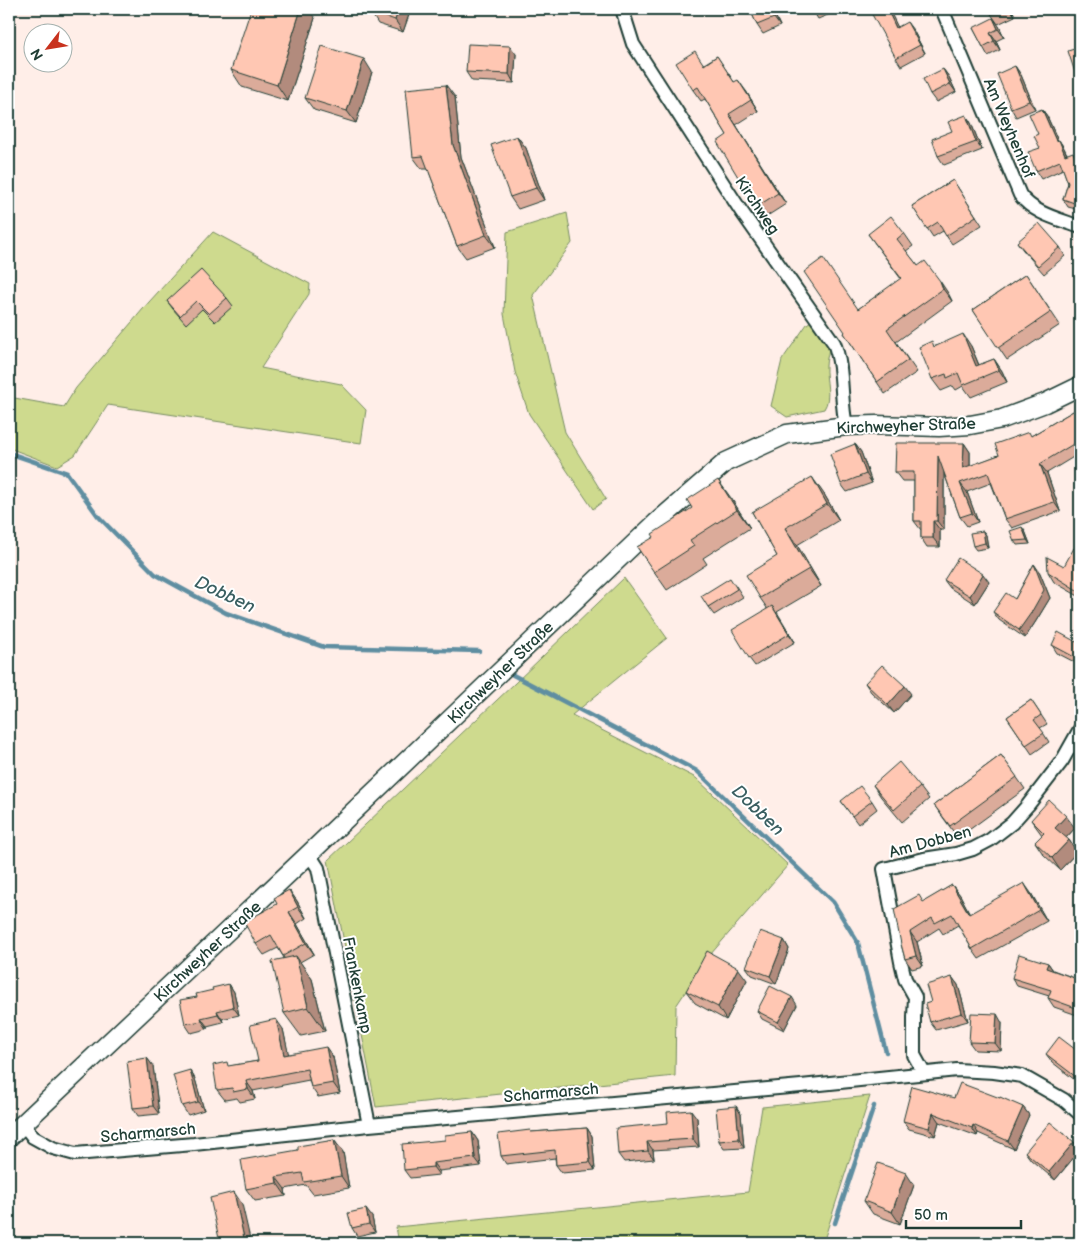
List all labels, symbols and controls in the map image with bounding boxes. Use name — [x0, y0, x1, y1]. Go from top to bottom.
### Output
north arrow — [22, 22, 72, 72]
text: N — [27, 46, 47, 63]
street label: Am Weyhenhof — [979, 76, 1038, 182]
street label: Kirchweg — [730, 173, 783, 239]
street label: Kirchweyher Straße — [836, 415, 977, 438]
water label: Dobben — [191, 571, 258, 618]
street label: Kirchweyher Straße — [444, 617, 558, 728]
water label: Dobben — [727, 781, 788, 840]
street label: Am Dobben — [887, 822, 974, 863]
street label: Kirchweyher Straße — [151, 897, 266, 1007]
street label: Frankenkamp — [338, 935, 375, 1035]
street label: Scharmarsch — [503, 1080, 600, 1107]
street label: Scharmarsch — [100, 1120, 197, 1147]
scale bar — [906, 1197, 1022, 1229]
text: 50 m — [914, 1206, 948, 1225]

